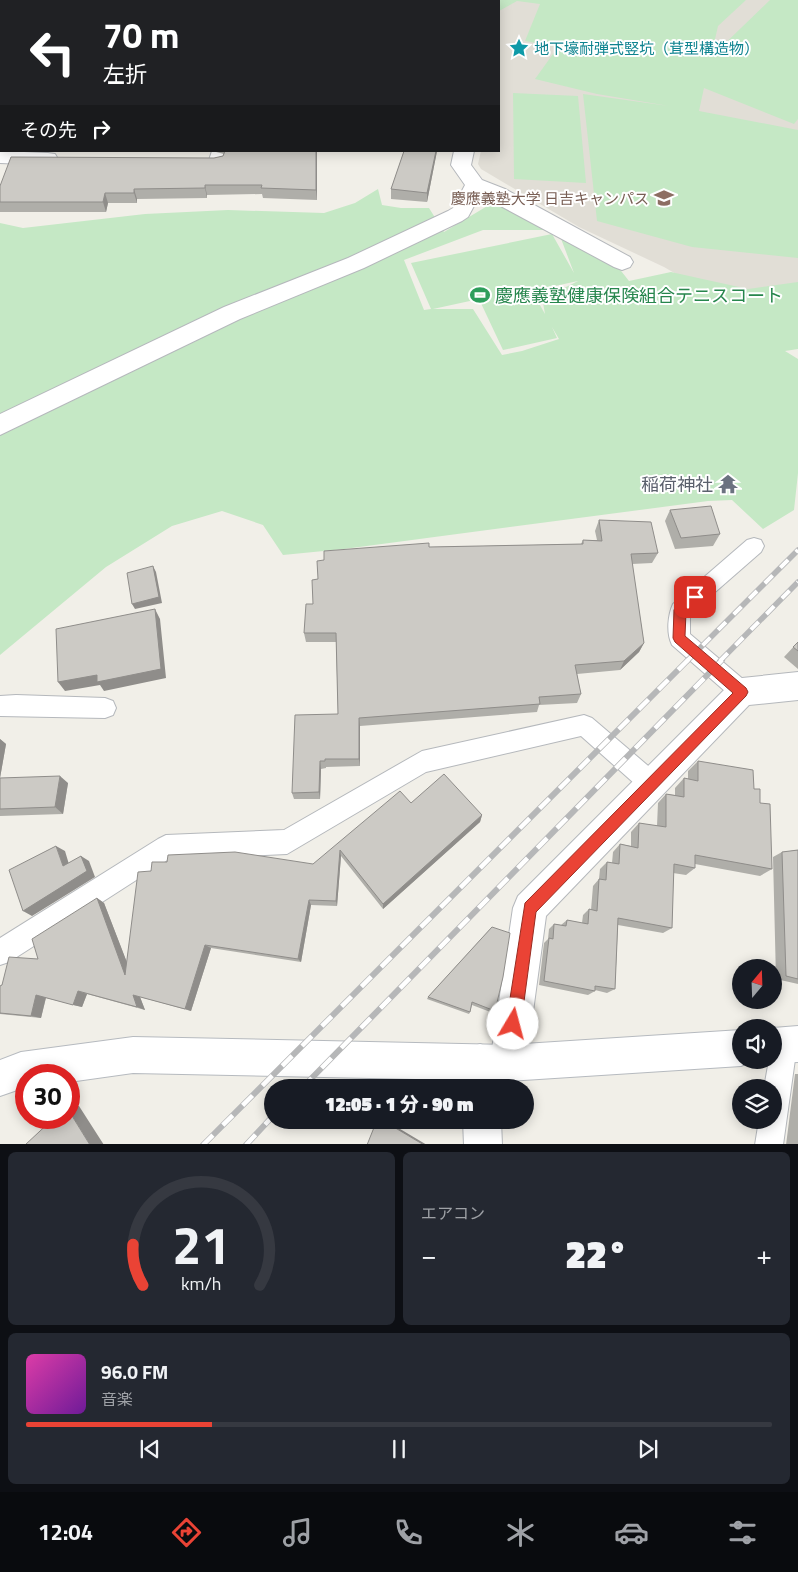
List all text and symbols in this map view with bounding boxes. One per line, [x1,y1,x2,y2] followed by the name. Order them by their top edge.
[103,8,179,62] text: 70 m
[20,20,85,85] icon: left
[508,37,530,59] place icon: 地下壕耐弾式竪坑（茸型構造物）
[534,37,759,60] place label: 地下壕耐弾式竪坑（茸型構造物）
[103,57,147,91] text: 左折
[20,115,77,144] text: その先
[87,115,115,143] icon: right
[451,187,649,210] place label: 慶應義塾大学 日吉キャンパス
[653,187,675,209] school or university icon: 慶應義塾大学 日吉キャンパス
[495,282,783,309] place label: 慶應義塾健康保険組合テニスコート
[469,284,491,306] sports icon: 慶應義塾健康保険組合テニスコート
[641,471,713,498] place label: 稲荷神社
[717,473,739,495] temple icon: 稲荷神社
[674,576,716,618] pin
[681,583,709,611] icon: arrive
[732,959,782,1009] north arrow
[732,959,782,1129] map controls
[486,997,538,1049] position arrow
[732,1019,782,1069] button: sound
[15,1064,80,1129] speed limit sign: 30
[732,1079,782,1129] button: layers
[325,1089,473,1118] text: 12:05 · 1 分 · 90 m
[421,1201,485,1225] text: エアコン
[172,1205,231,1284] text: 21
[565,1225,628,1283] text: 22°
[421,1233,437,1276] text: −
[756,1233,772,1276] text: +
[181,1270,222,1297] text: km/h
[101,1357,168,1386] text: 96.0 FM
[101,1387,133,1411] text: 音楽
[136,1435,164,1463] icon: previous
[385,1435,413,1463] icon: pause
[634,1435,662,1463] icon: next
[38,1515,93,1549] text: 12:04
[169,1515,204,1550] icon: directions
[280,1515,315,1550] icon: music
[391,1515,426,1550] icon: phone
[503,1515,538,1550] icon: climate
[614,1515,649,1550] icon: car
[725,1515,760,1550] icon: filters

